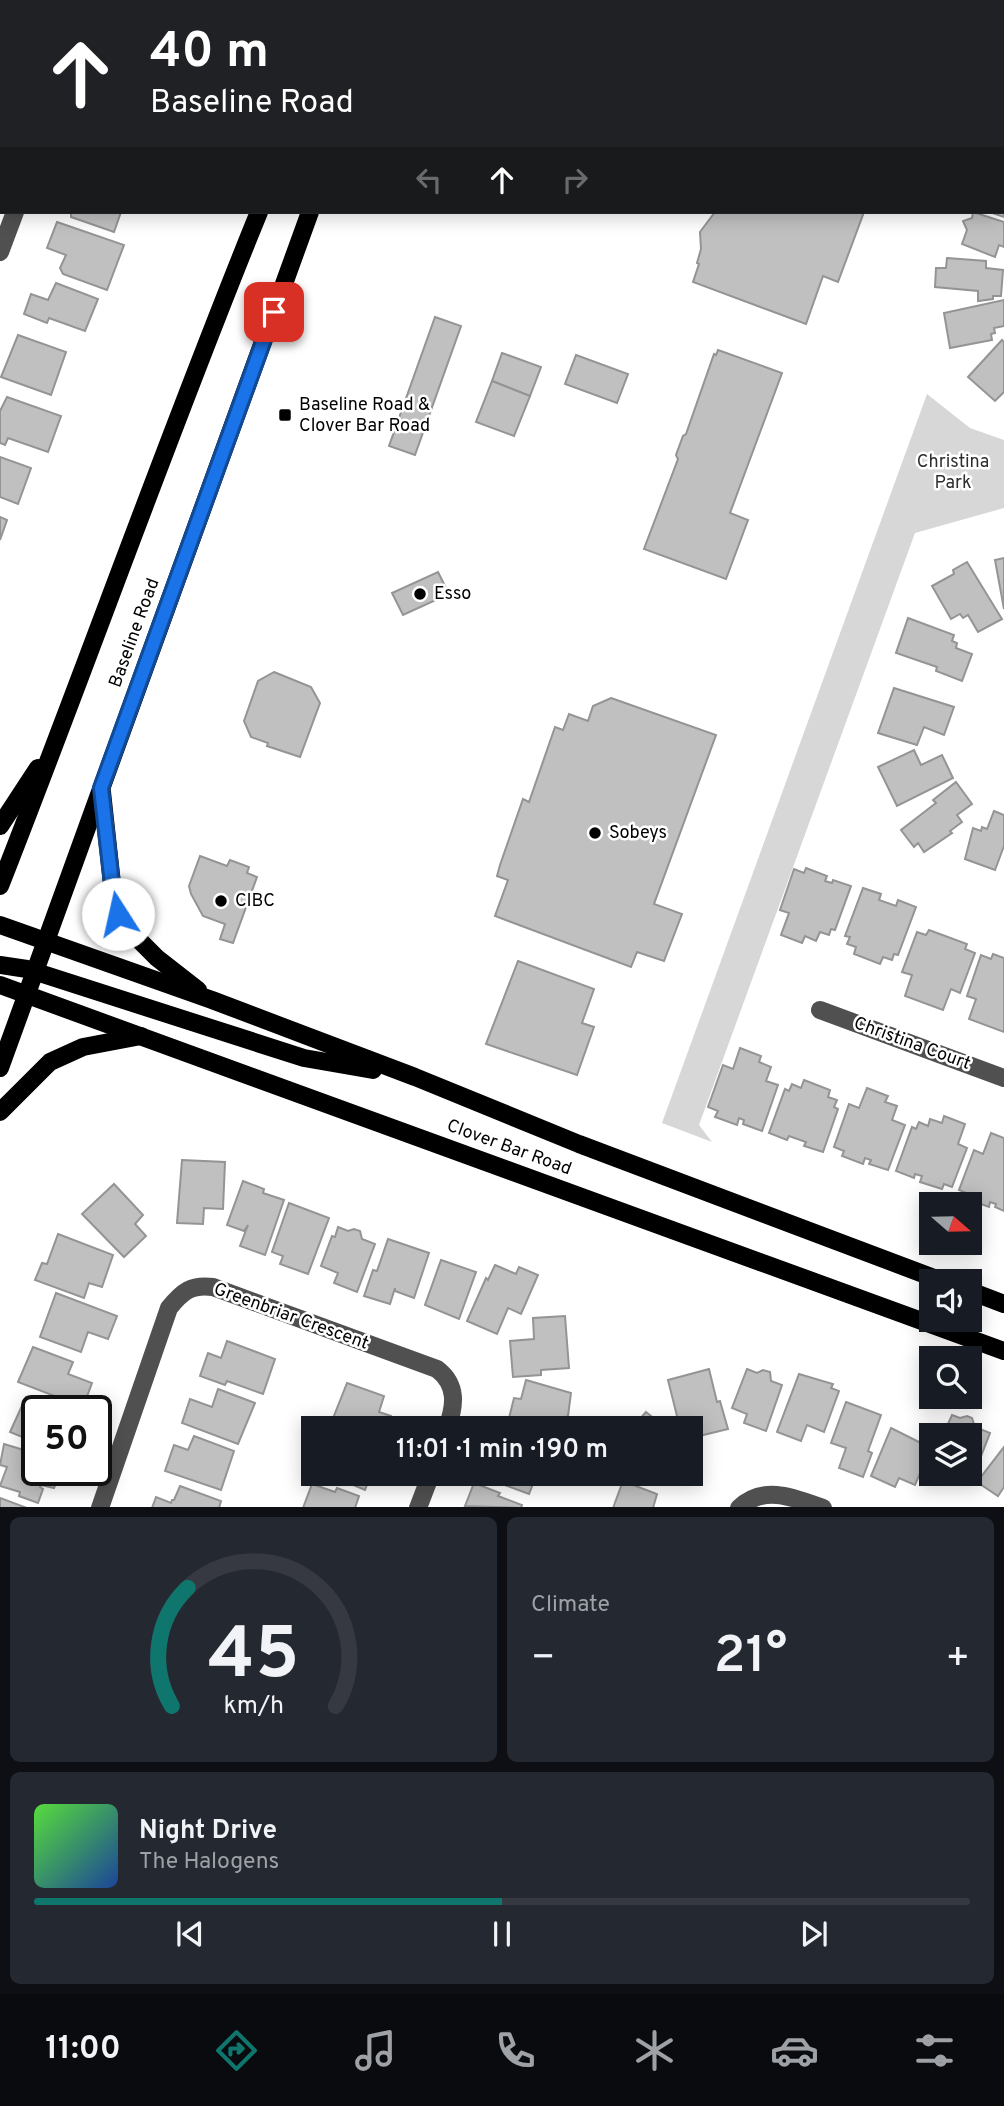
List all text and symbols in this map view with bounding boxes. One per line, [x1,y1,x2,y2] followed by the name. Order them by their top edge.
[150,23,269,85] text: 40 m
[35,28,126,119] icon: ahead
[150,84,354,124] text: Baseline Road
[410,161,448,199] icon: left
[483,161,521,199] icon: ahead
[556,161,594,199] icon: right
[244,282,304,342] pin
[255,293,293,331] icon: arrive
[299,394,430,438] place label: Baseline Road & Clover Bar Road
[277,407,293,423] marker: Baseline Road & Clover Bar Road
[917,451,989,495] park label: Christina Park
[105,575,165,691] street label: Baseline Road
[434,583,471,606] place label: Esso
[412,586,428,602] marker: Esso
[609,822,667,845] place label: Sobeys
[587,825,603,841] marker: Sobeys
[81,877,155,951] position arrow
[235,890,275,913] place label: CIBC
[213,893,229,909] marker: CIBC
[850,1012,974,1076] street label: Christina Court
[443,1115,575,1181] street label: Clover Bar Road
[919,1192,982,1255] north arrow
[919,1192,982,1486] map controls
[919,1269,982,1332] button: sound
[210,1278,372,1356] street label: Greenbriar Crescent
[919,1346,982,1409] button: search
[21,1395,112,1486] speed limit sign: 50
[919,1423,982,1486] button: layers
[396,1434,608,1467] text: 11:01 · 1 min · 190 m
[531,1591,610,1620] text: Climate
[208,1612,299,1704] text: 45
[714,1625,787,1691] text: 21°
[531,1635,556,1684] text: −
[945,1635,970,1684] text: +
[223,1690,284,1722] text: km/h
[139,1815,277,1848] text: Night Drive
[139,1848,279,1877] text: The Halogens
[171,1915,209,1953] icon: previous
[483,1915,521,1953] icon: pause
[795,1915,833,1953] icon: next
[212,2026,261,2075] icon: directions
[351,2026,400,2075] icon: music
[491,2026,540,2075] icon: phone
[630,2026,679,2075] icon: climate
[770,2026,819,2075] icon: car
[910,2026,959,2075] icon: filters
[45,2030,121,2070] text: 11:00

